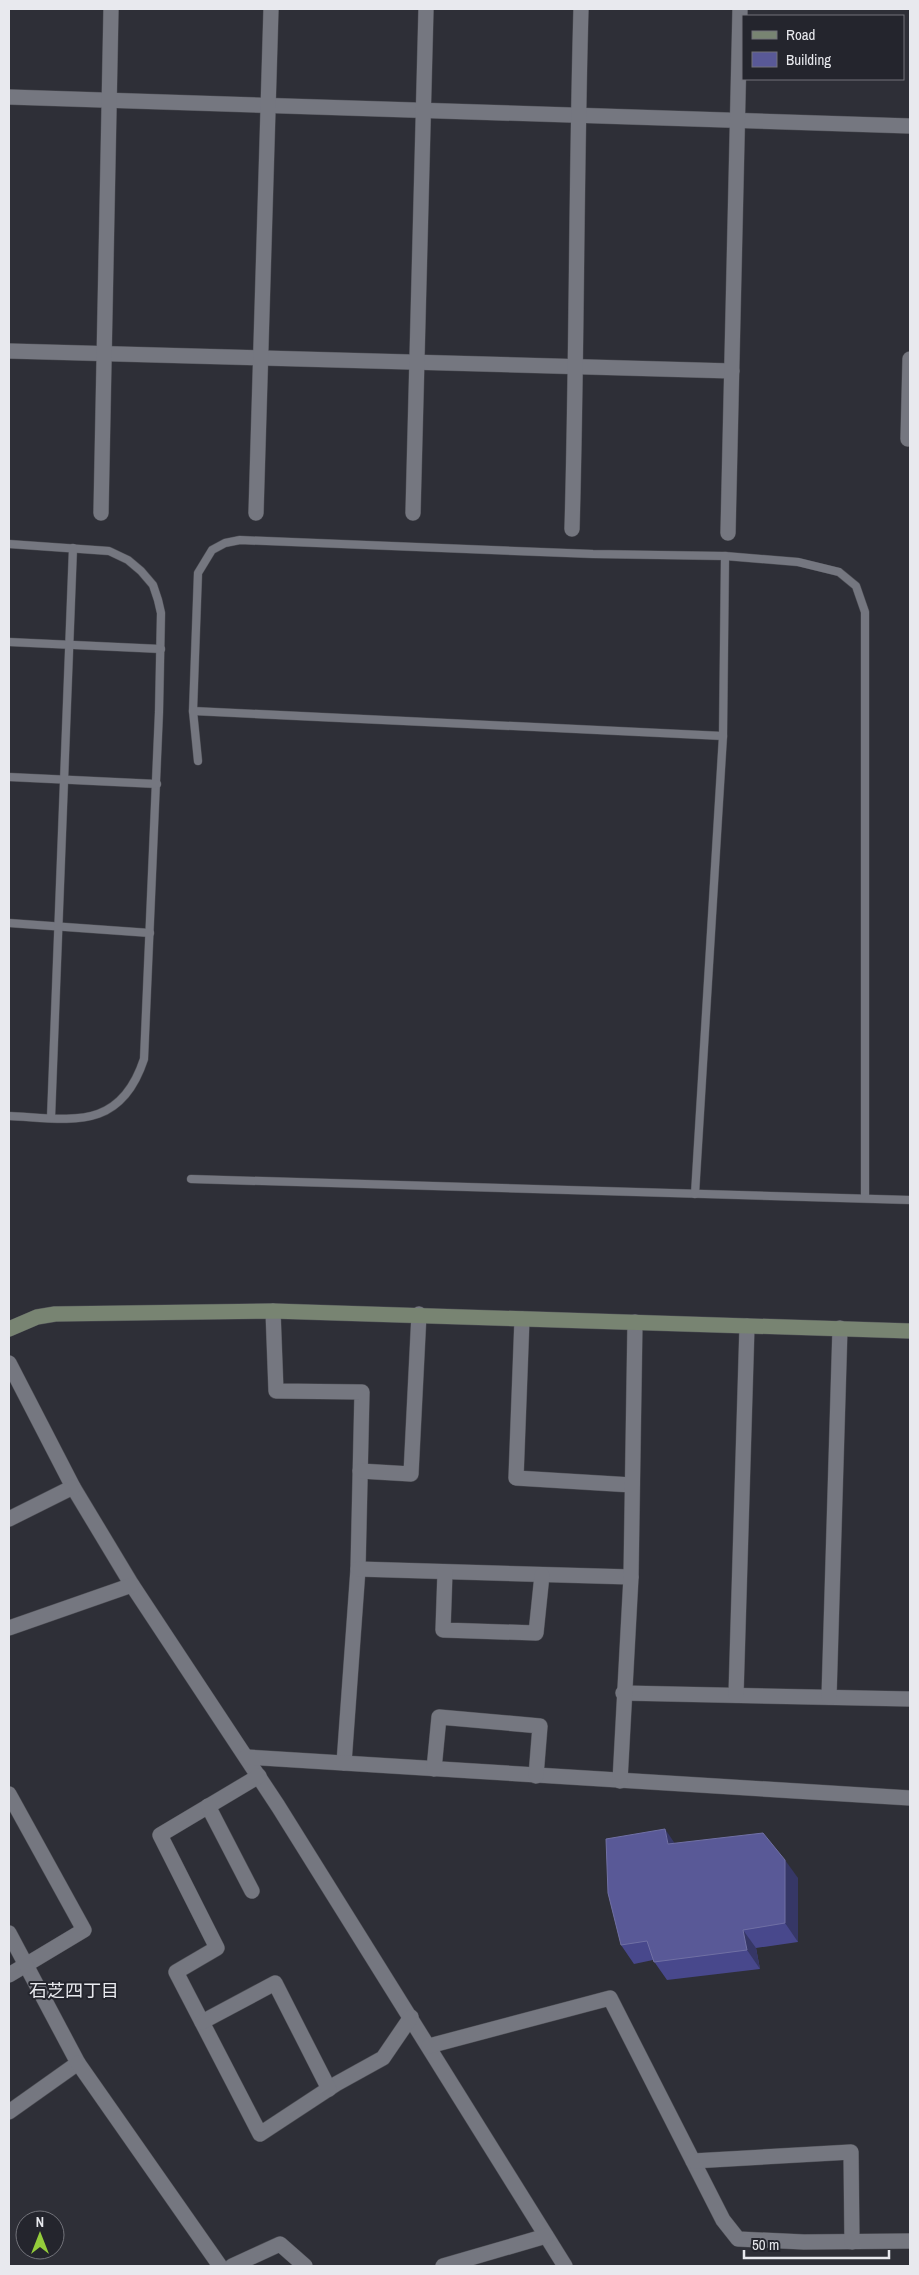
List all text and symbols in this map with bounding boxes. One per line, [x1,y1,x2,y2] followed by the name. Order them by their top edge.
[742,15,904,80] legend
[786,24,815,45] text: Road
[786,49,831,70] text: Building
[29,1978,119,2003] district label: 石芝四丁目
[15,2210,65,2260] north arrow
[36,2213,44,2231] text: N
[744,2228,889,2260] scale bar
[752,2234,779,2255] text: 50 m

